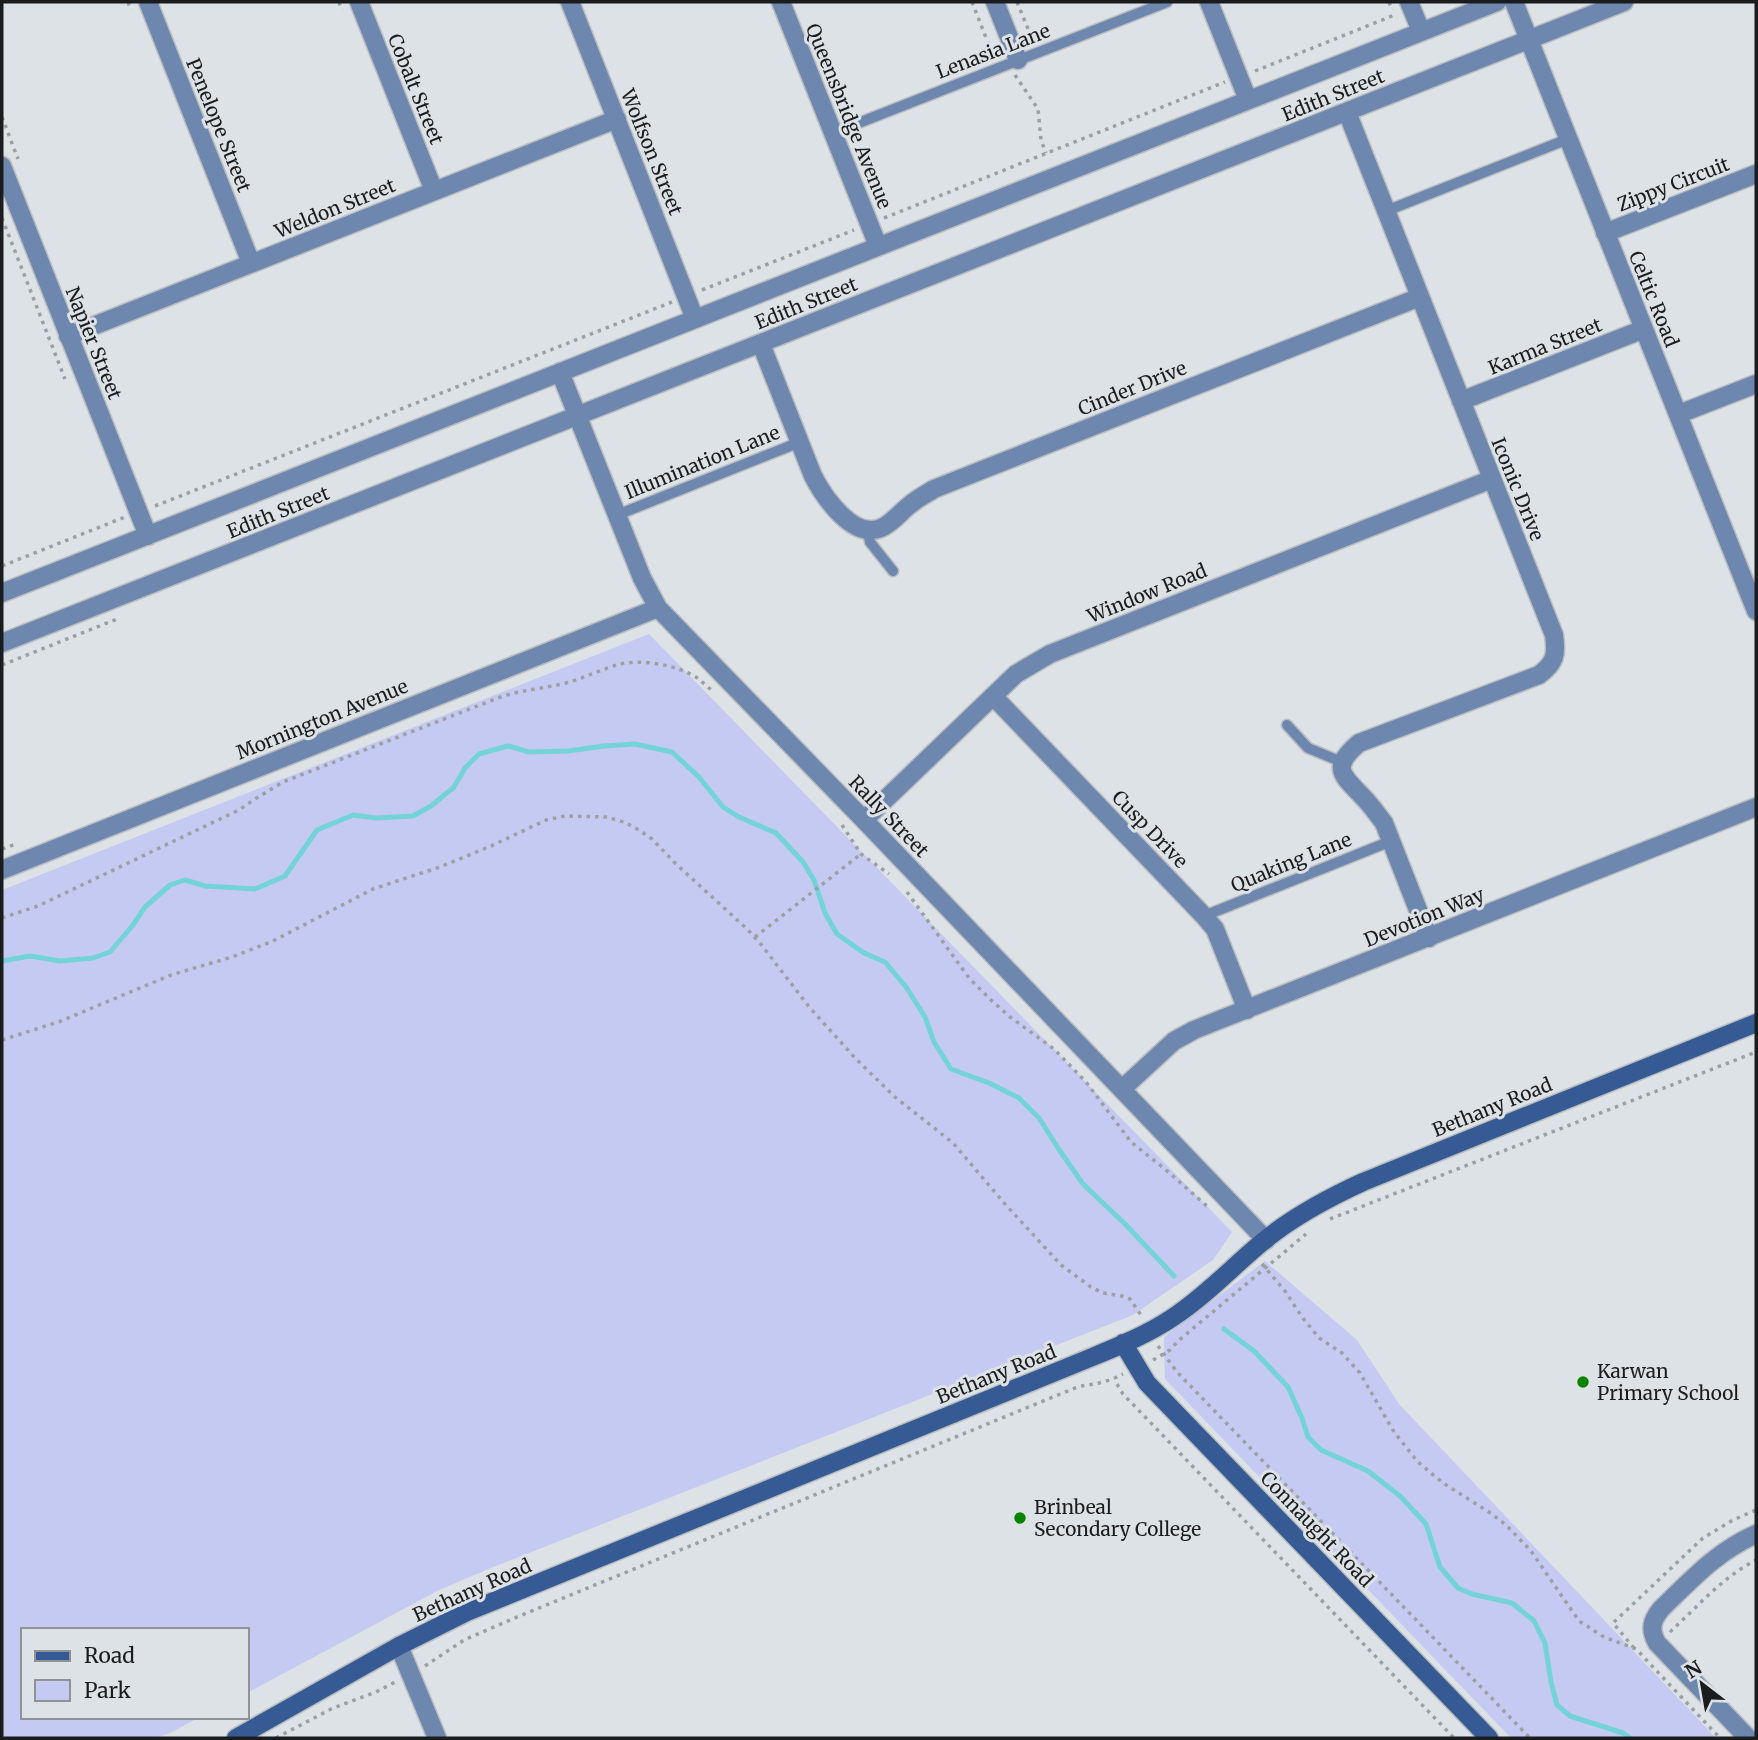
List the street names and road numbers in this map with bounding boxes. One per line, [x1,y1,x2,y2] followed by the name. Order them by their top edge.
[933,18,1053,84] street label: Lenasia Lane
[801,20,897,212] street label: Queensbridge Avenue
[383,30,449,148] street label: Cobalt Street
[181,55,257,196] street label: Penelope Street
[1278,63,1388,126] street label: Edith Street
[615,85,688,219] street label: Wolfson Street
[1614,151,1733,216] street label: Zippy Circuit
[270,173,399,243] street label: Weldon Street
[1624,247,1684,351] street label: Celtic Road
[751,271,861,334] street label: Edith Street
[61,283,128,403] street label: Napier Street
[1485,312,1606,380] street label: Karma Street
[1074,355,1190,421] street label: Cinder Drive
[621,420,783,504] street label: Illumination Lane
[1486,434,1550,544] street label: Iconic Drive
[223,480,333,543] street label: Edith Street
[1083,558,1210,628] street label: Window Road
[233,674,411,764] street label: Mornington Avenue
[844,770,934,862] street label: Rally Street
[1107,785,1193,873] street label: Cusp Drive
[1227,827,1355,897] street label: Quaking Lane
[1360,882,1488,952] street label: Devotion Way
[1429,1072,1555,1142] street label: Bethany Road
[933,1339,1059,1409] street label: Bethany Road
[1256,1466,1378,1592] street label: Connaught Road
[409,1553,535,1627] street label: Bethany Road

